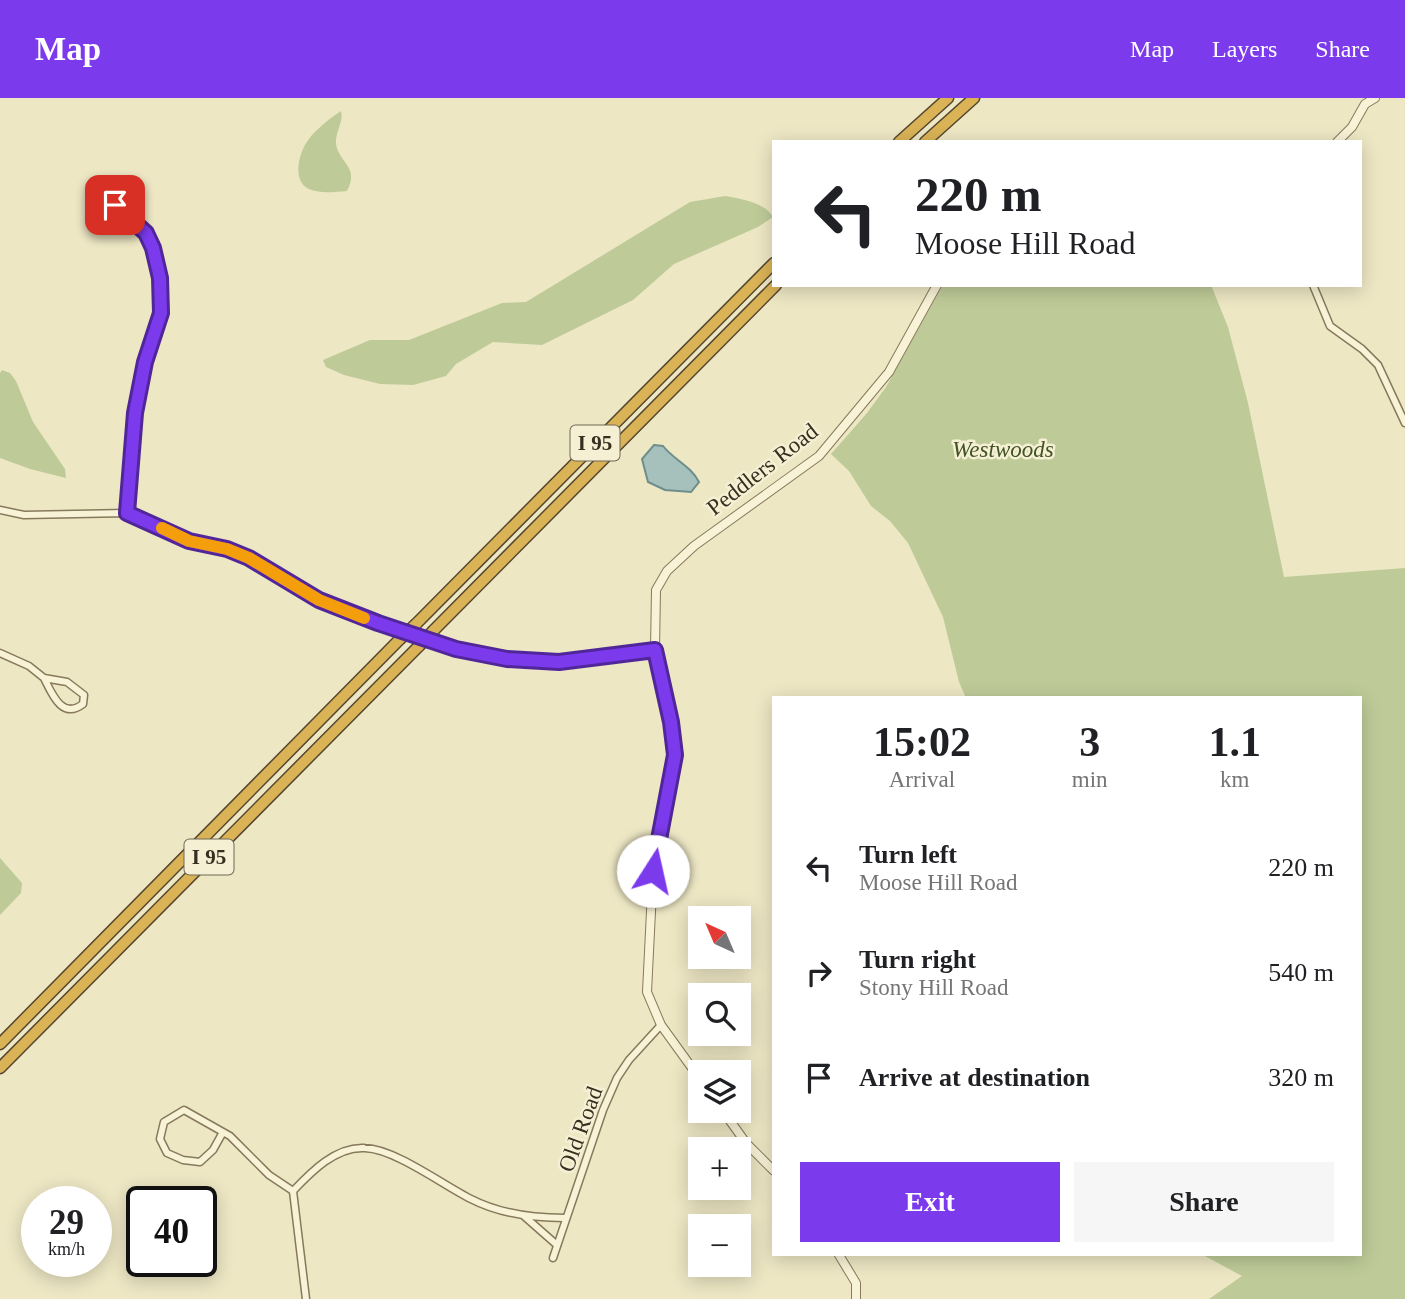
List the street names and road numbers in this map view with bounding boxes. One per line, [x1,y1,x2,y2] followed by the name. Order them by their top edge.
[702,418,823,520] street label: Peddlers Road
[570,426,620,460] road number: I 95
[184,840,234,874] road number: I 95
[554,1083,608,1175] street label: Old Road

